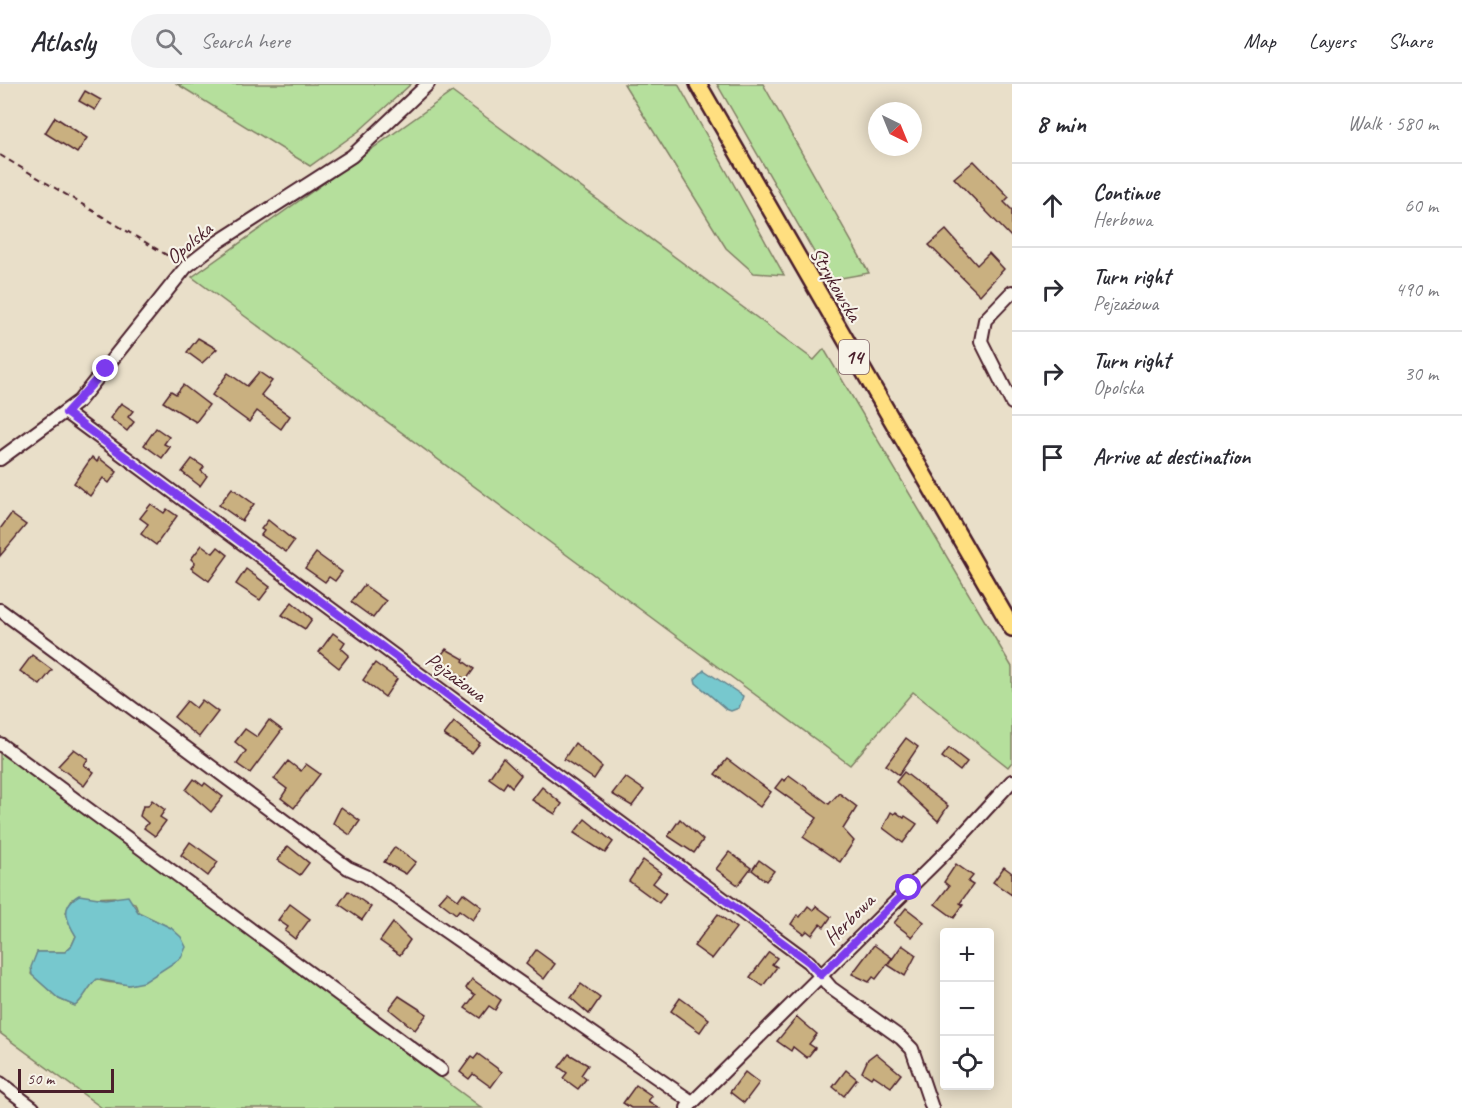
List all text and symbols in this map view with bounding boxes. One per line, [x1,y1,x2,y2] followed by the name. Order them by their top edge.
[131,14,551,68] search box
[30,24,95,59] text: Atlasly
[152,25,185,58] icon: search
[200,27,290,55] text: Search here
[1243,28,1276,54] text: Map
[1309,28,1355,54] text: Layers
[1388,28,1432,54] text: Share
[868,102,922,156] north arrow
[1036,107,1086,140] text: 8 min
[1348,111,1438,136] text: Walk · 580 m
[1093,179,1159,207] text: Continue
[1036,189,1069,222] icon: ahead
[1404,193,1438,218] text: 60 m
[1093,207,1152,232] text: Herbowa
[160,215,219,270] street label: Opolska
[804,242,868,327] street label: Strykowska
[1093,263,1170,291] text: Turn right
[1036,273,1069,306] icon: right
[1395,277,1438,302] text: 490 m
[1093,291,1158,316] text: Pejzażowa
[839,340,869,374] road number: 14
[1093,347,1170,375] text: Turn right
[92,355,118,381] route end
[1036,357,1069,390] icon: right
[1404,361,1438,386] text: 30 m
[1093,375,1143,400] text: Opolska
[1036,441,1069,474] icon: arrive
[1093,443,1250,471] text: Arrive at destination
[421,646,493,709] street label: Pejzażowa
[895,874,921,900] route start
[818,886,882,950] street label: Herbowa
[940,928,994,1090] map controls
[940,928,994,982] button: +
[940,982,994,1036] button: −
[940,1036,994,1090] button: locate
[18,1066,114,1094] scale bar
[27,1069,54,1089] text: 50 m

